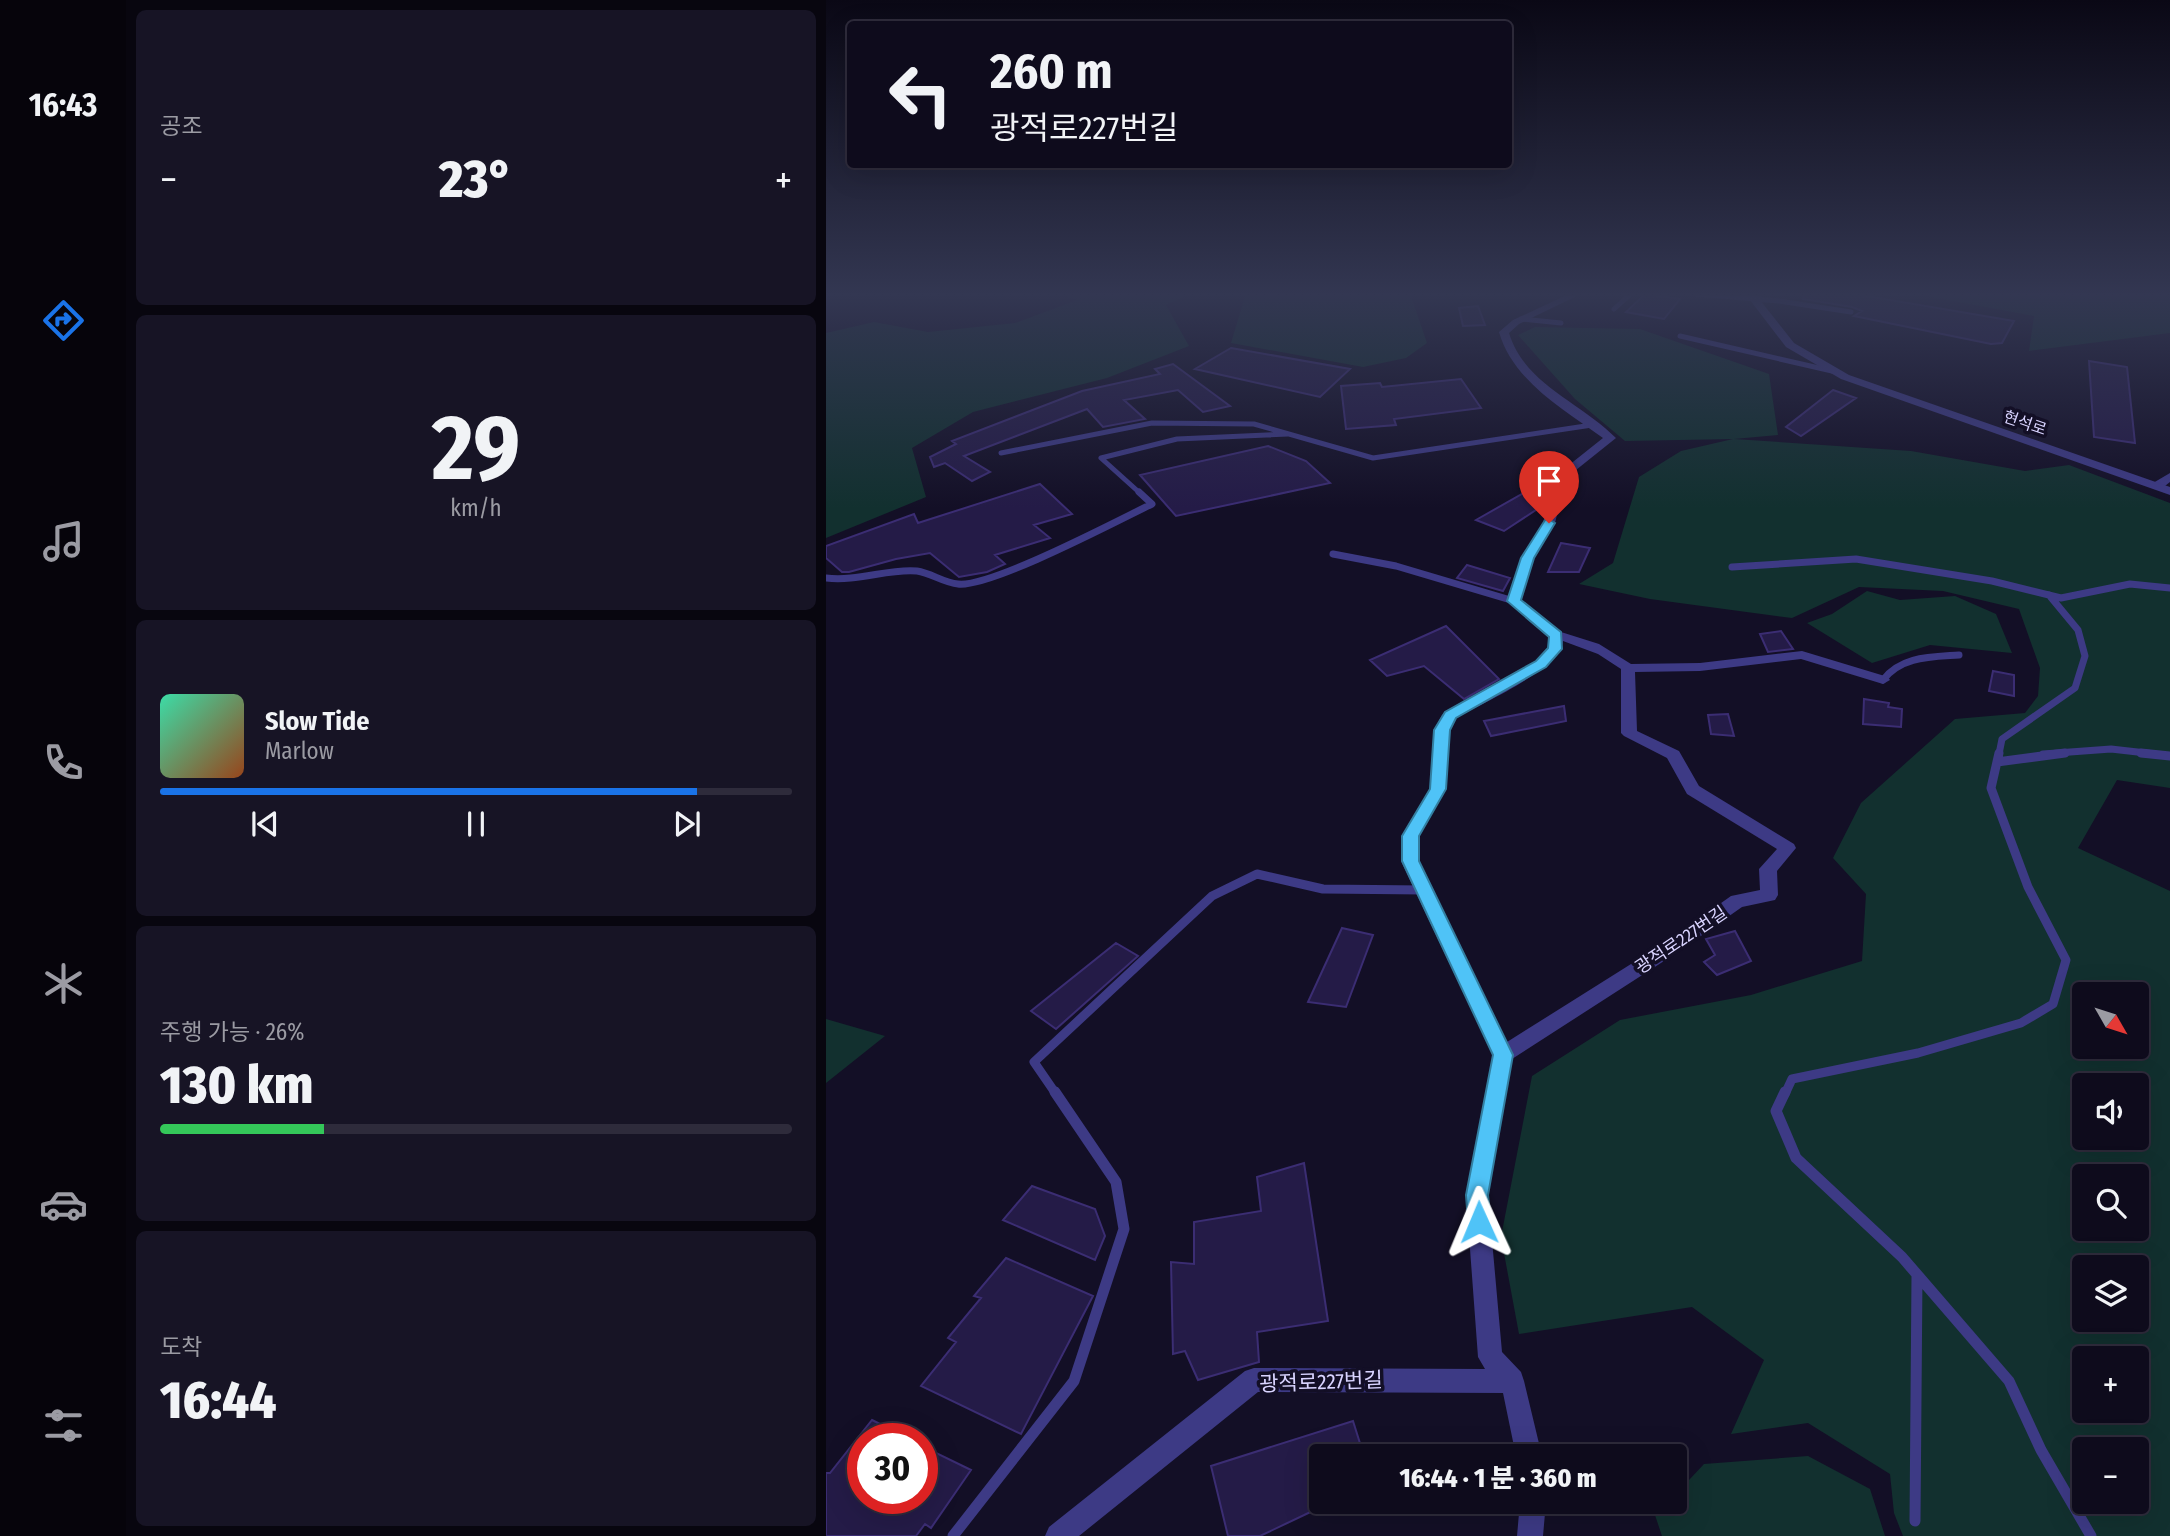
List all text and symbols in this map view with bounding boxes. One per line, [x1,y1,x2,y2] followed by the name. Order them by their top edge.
[990,42,1113,101] text: 260 m
[875,49,966,140] icon: left
[29,86,97,124] text: 16:43
[990,109,1178,147] text: 광적로227번길
[160,112,202,140] text: 공조
[439,148,513,211] text: 23°
[160,157,177,203] text: −
[775,157,792,203] text: +
[39,296,88,345] icon: directions
[432,394,520,503] text: 29
[2001,407,2049,439] street label: 현석로
[1519,451,1579,523] pin
[1530,462,1568,500] icon: arrive
[450,494,502,522] text: km/h
[39,517,88,566] icon: music
[265,706,369,737] text: Slow Tide
[265,737,334,765] text: Marlow
[39,738,88,787] icon: phone
[246,805,284,843] icon: previous
[457,805,495,843] icon: pause
[668,805,706,843] icon: next
[1631,901,1731,979] street label: 광적로227번길
[39,959,88,1008] icon: climate
[2072,982,2149,1059] north arrow
[2072,982,2149,1514] map controls
[160,1018,305,1046] text: 주행 가능 · 26%
[160,1054,313,1117] text: 130 km
[2072,1073,2149,1150] button: sound
[2072,1164,2149,1241] button: search
[39,1180,88,1229] icon: car
[1442,1185,1516,1259] position arrow
[2072,1255,2149,1332] button: layers
[160,1333,202,1361] text: 도착
[2072,1346,2149,1423] button: +
[1259,1367,1383,1397] street label: 광적로227번길
[160,1369,276,1432] text: 16:44
[39,1401,88,1450] icon: filters
[847,1423,938,1514] speed limit sign: 30
[2072,1437,2149,1514] button: −
[1399,1463,1597,1494] text: 16:44 · 1 분 · 360 m

